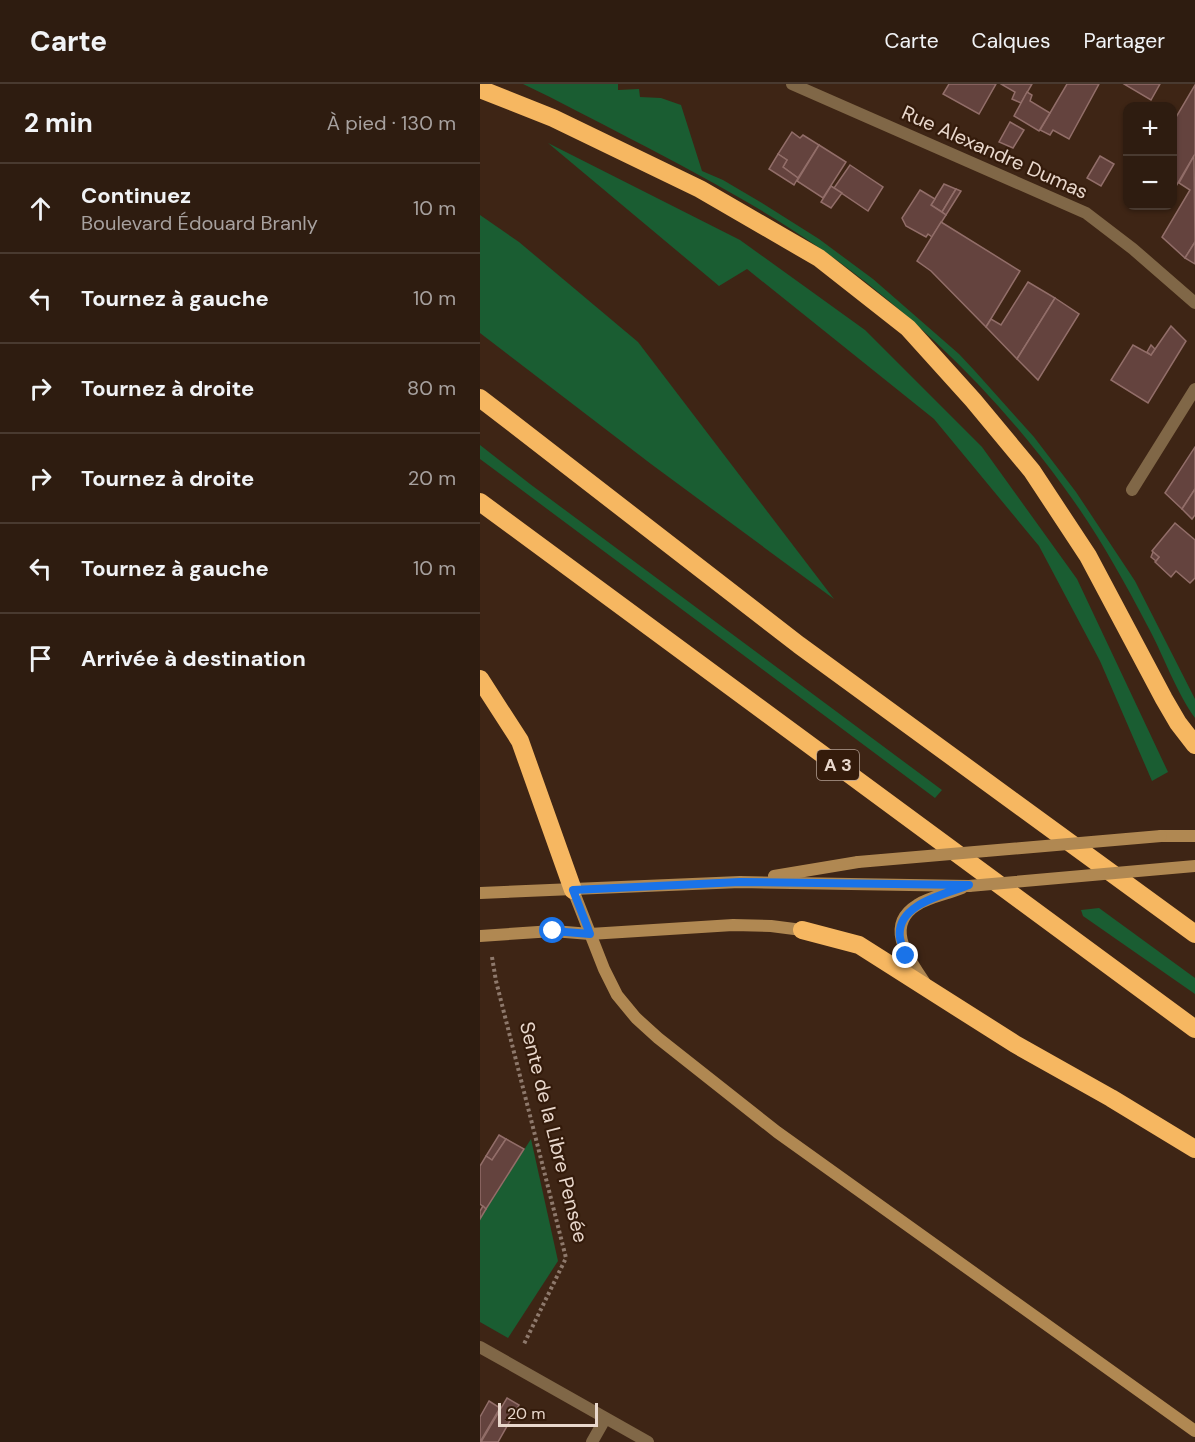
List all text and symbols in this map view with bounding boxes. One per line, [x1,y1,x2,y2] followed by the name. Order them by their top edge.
[30,23,107,60] text: Carte
[884,27,939,55] text: Carte
[972,27,1050,55] text: Calques
[1083,27,1165,55] text: Partager
[898,99,1092,205] street label: Rue Alexandre Dumas
[1123,102,1177,210] map controls
[1123,102,1177,156] button: +
[24,106,93,140] text: 2 min
[327,110,456,136] text: À pied · 130 m
[1123,156,1177,210] button: −
[81,181,191,210] text: Continuez
[24,192,57,225] icon: ahead
[413,195,456,221] text: 10 m
[81,210,318,236] text: Boulevard Édouard Branly
[24,282,57,315] icon: left
[81,284,269,313] text: Tournez à gauche
[413,285,456,311] text: 10 m
[24,372,57,405] icon: right
[81,374,254,403] text: Tournez à droite
[407,375,456,401] text: 80 m
[24,462,57,495] icon: right
[81,464,254,493] text: Tournez à droite
[408,465,456,491] text: 20 m
[24,552,57,585] icon: left
[81,554,269,583] text: Tournez à gauche
[413,555,456,581] text: 10 m
[24,642,57,675] icon: arrive
[81,644,306,673] text: Arrivée à destination
[817,750,859,780] road number: A 3
[539,917,565,943] route start
[892,942,918,968] route end
[514,1019,594,1245] street label: Sente de la Libre Pensée
[498,1400,598,1428] scale bar
[507,1403,546,1424] text: 20 m

